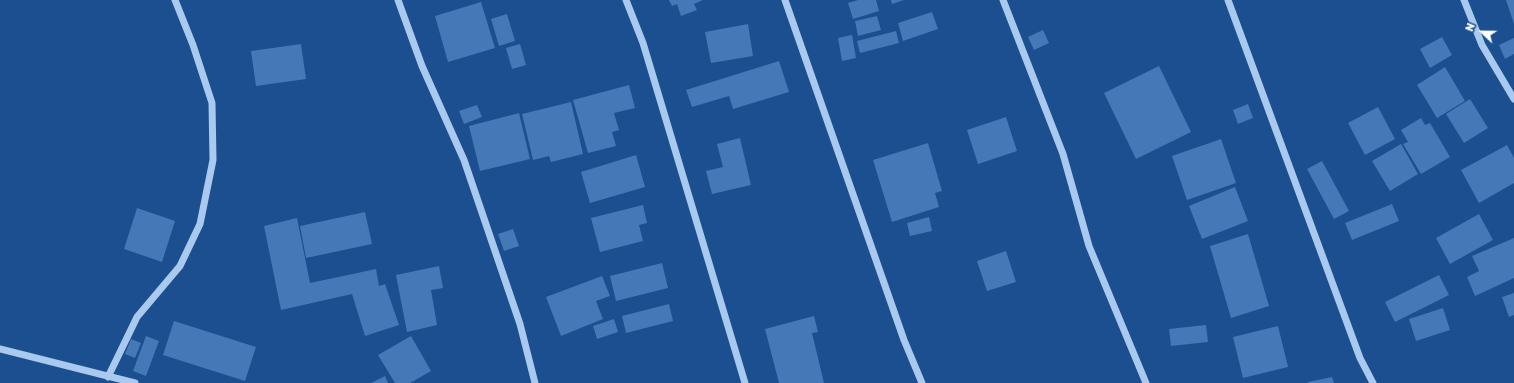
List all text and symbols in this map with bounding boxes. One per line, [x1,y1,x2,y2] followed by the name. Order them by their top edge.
[1462,12,1502,52] north arrow
[1463,21,1478,33] text: N

